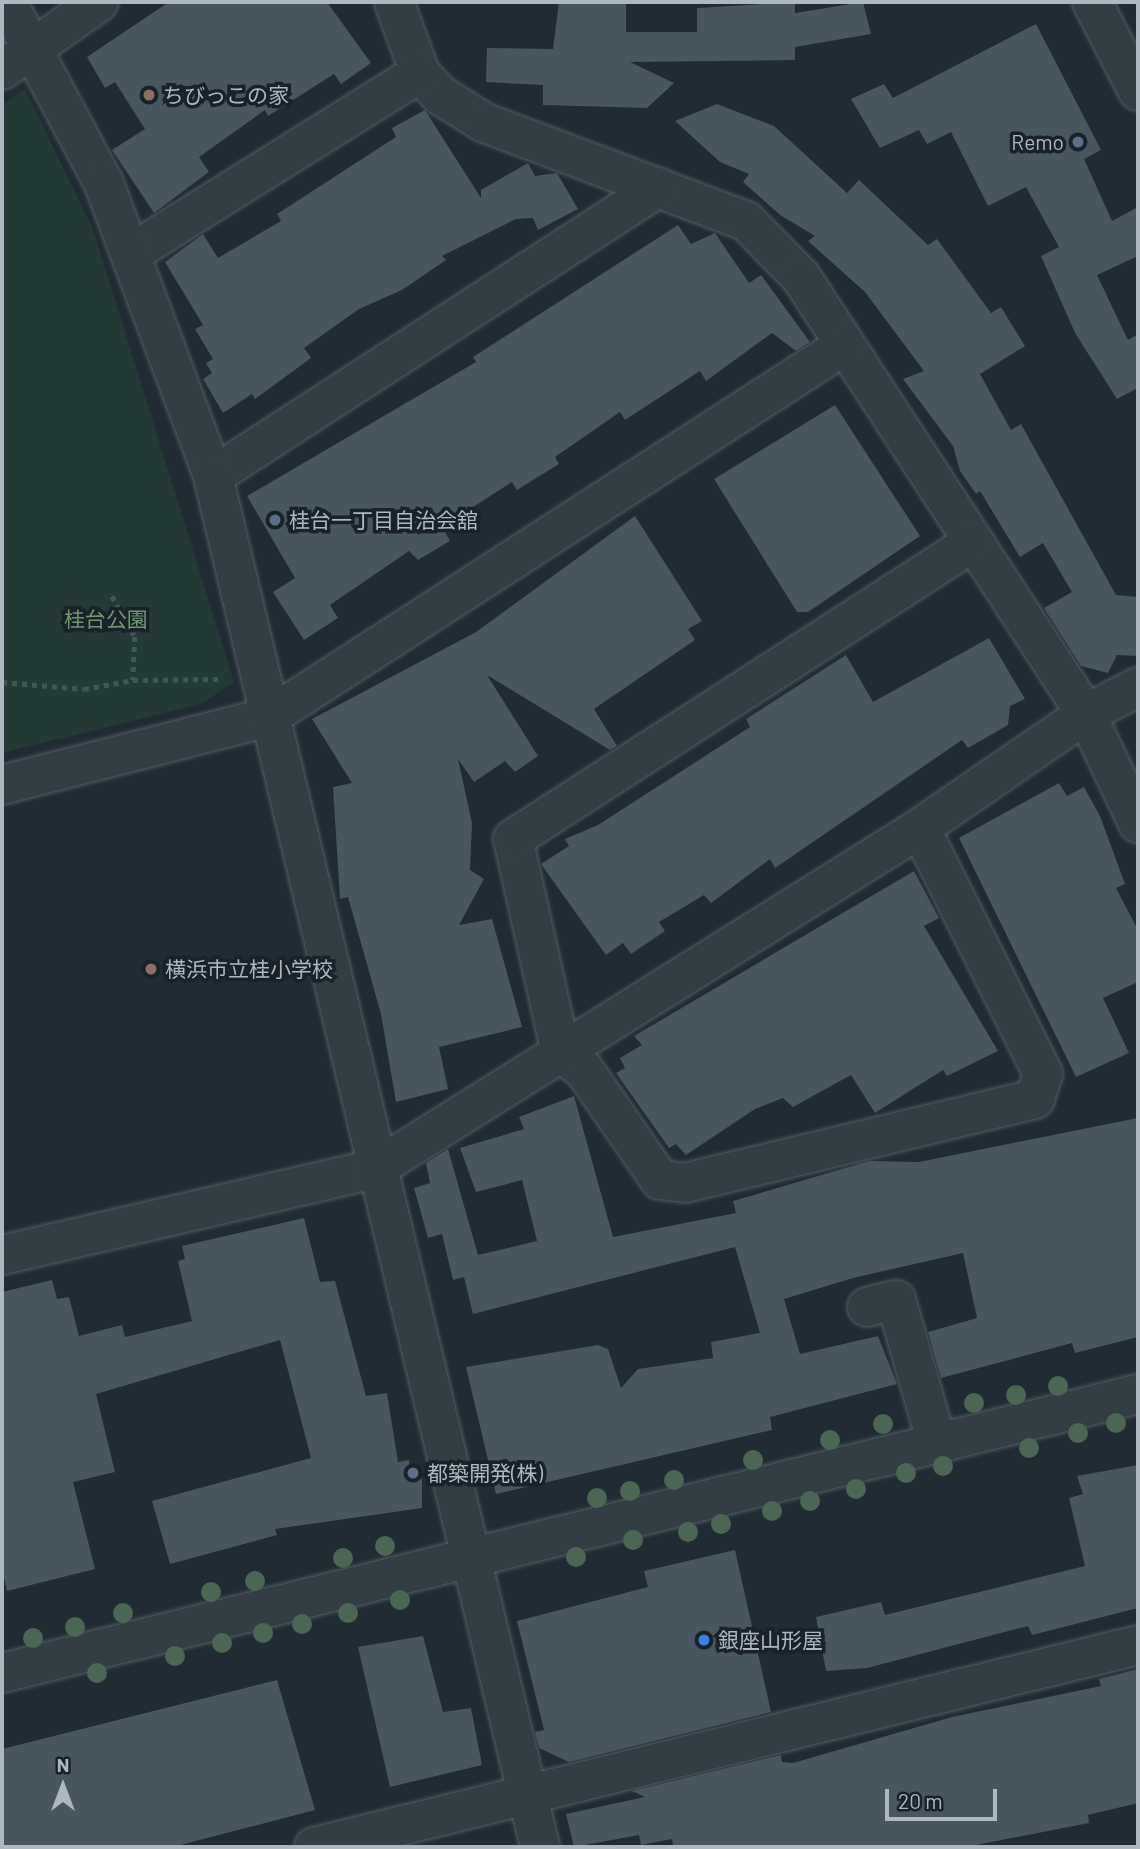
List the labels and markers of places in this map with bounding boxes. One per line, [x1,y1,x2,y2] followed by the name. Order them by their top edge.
[163,82,289,108] place label: ちびっこの家
[141,87,157,103] marker: ちびっこの家
[1011,129,1064,155] place label: Remo
[1070,134,1086,150] marker: Remo
[289,507,478,533] place label: 桂台一丁目自治会舘
[267,512,283,528] marker: 桂台一丁目自治会舘
[165,956,333,982] place label: 横浜市立桂小学校
[143,961,159,977] marker: 横浜市立桂小学校
[427,1460,543,1486] place label: 都築開発(株)
[405,1465,421,1481] marker: 都築開発(株)
[718,1627,823,1653] place label: 銀座山形屋
[696,1632,712,1648] marker: 銀座山形屋

